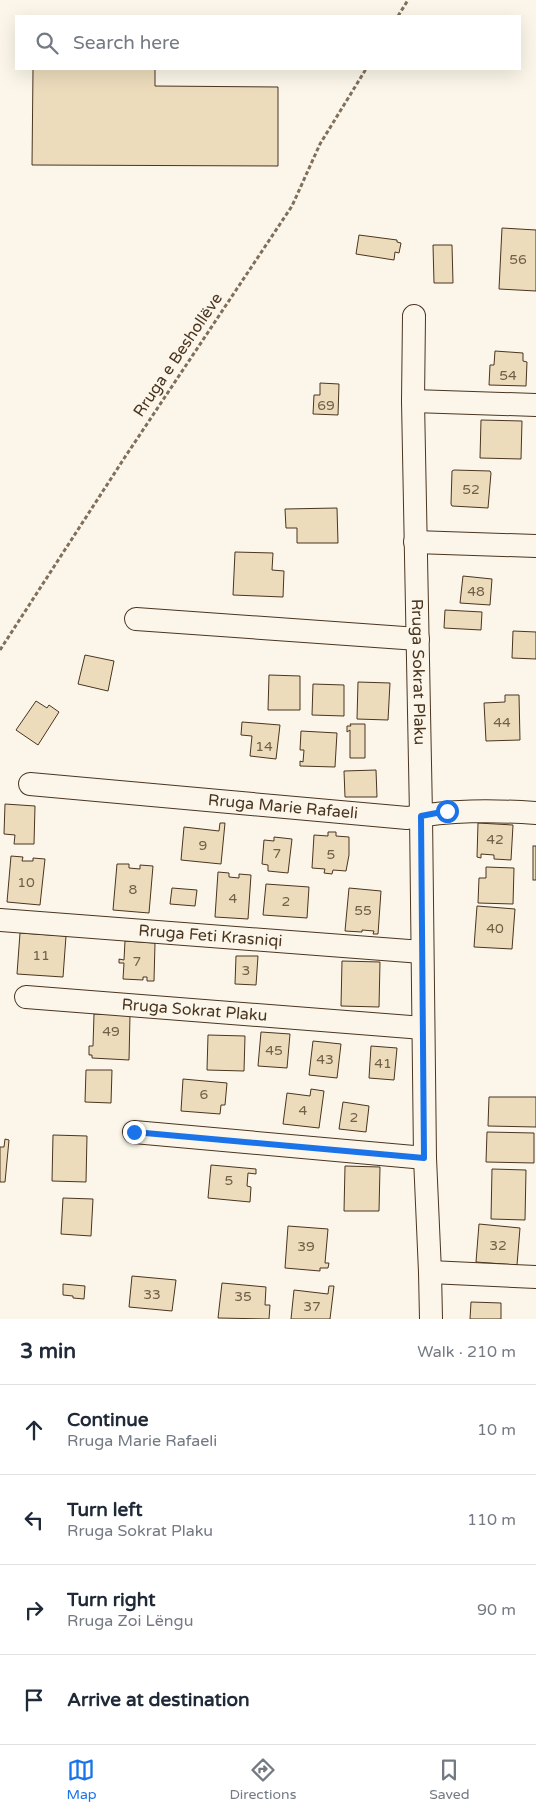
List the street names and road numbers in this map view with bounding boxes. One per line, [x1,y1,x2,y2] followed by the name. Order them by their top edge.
[129,289,227,421] street label: Rruga e Beshollëve
[407,599,430,745] street label: Rruga Sokrat Plaku
[207,790,359,824] street label: Rruga Marie Rafaeli
[138,921,283,951] street label: Rruga Feti Krasniqi
[121,994,268,1026] street label: Rruga Sokrat Plaku

